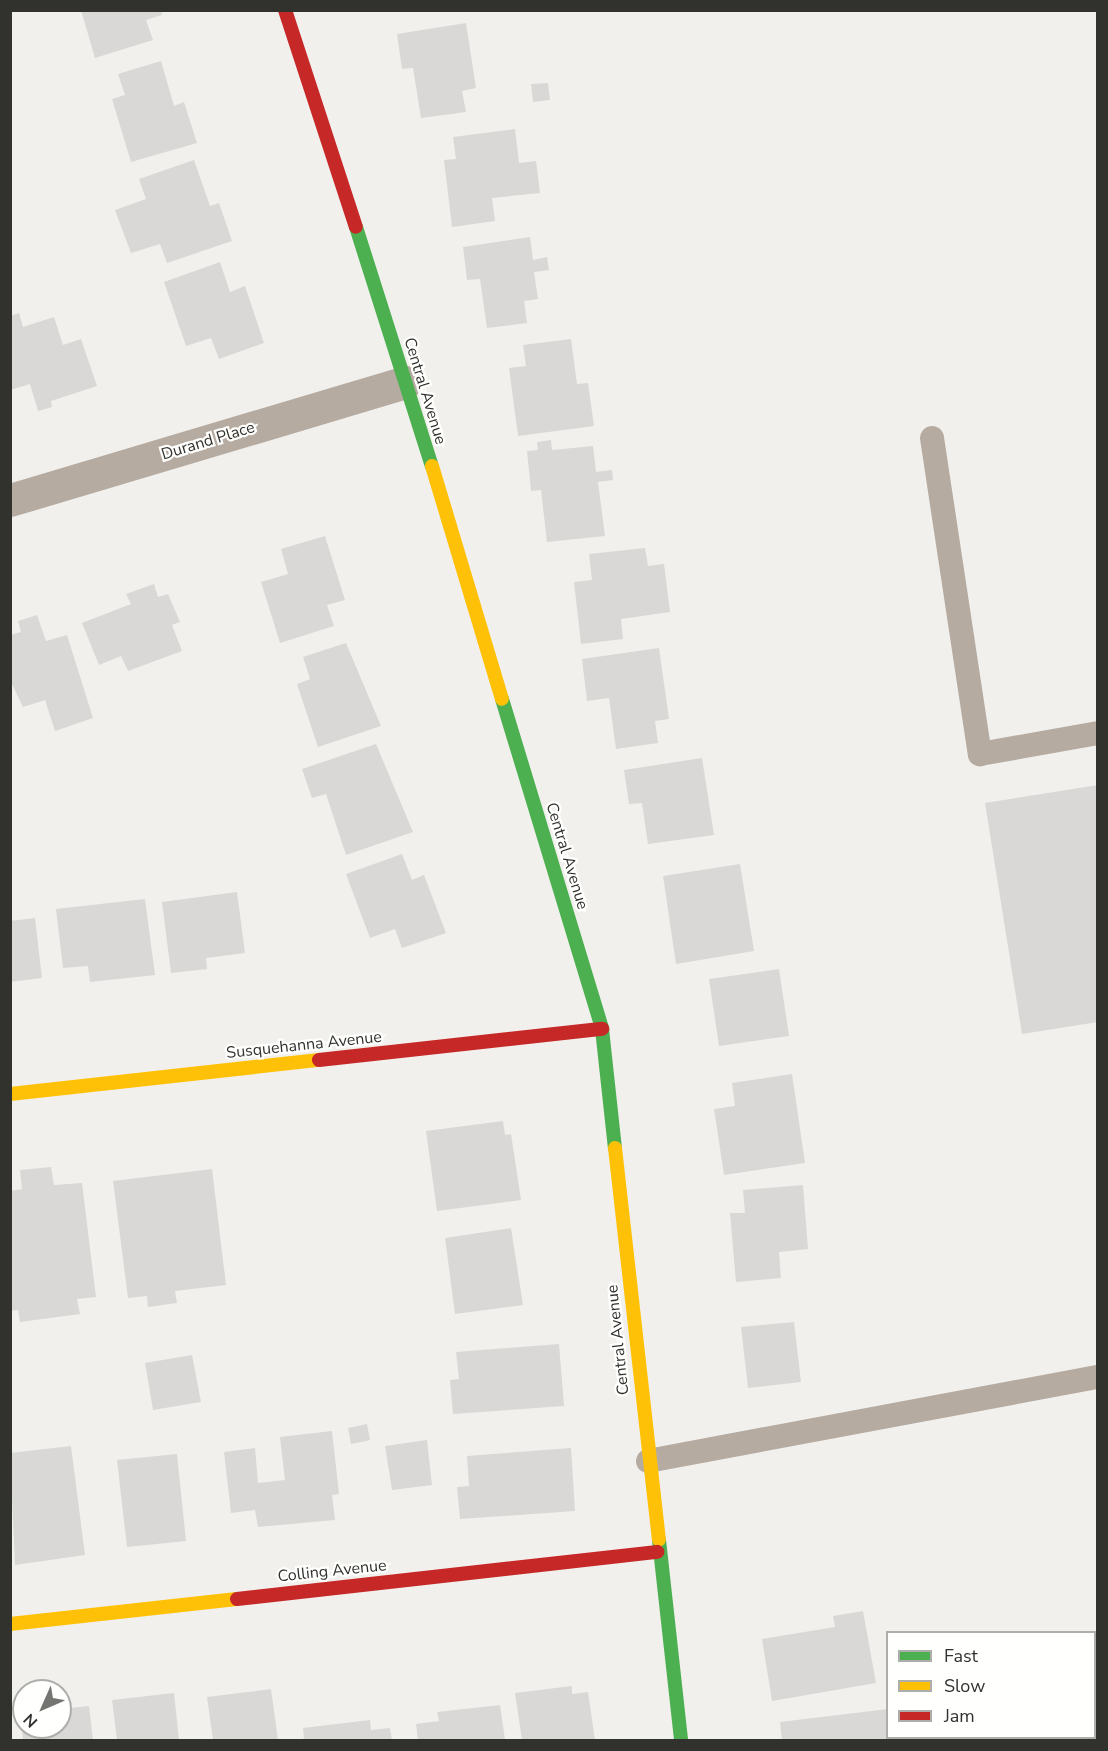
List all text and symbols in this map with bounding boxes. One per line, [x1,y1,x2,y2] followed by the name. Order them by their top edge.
[400,335,450,447] street label: Central Avenue
[159,418,257,464] street label: Durand Place
[542,800,592,912] street label: Central Avenue
[225,1027,383,1063] street label: Susquehanna Avenue
[603,1284,633,1396] street label: Central Avenue
[277,1556,387,1586] street label: Colling Avenue
[886,1631,1096,1739] legend
[944,1644,978,1668] text: Fast
[944,1674,985,1698] text: Slow
[12,1679,72,1739] north arrow
[944,1704,975,1728] text: Jam
[19,1708,43,1732] text: N

